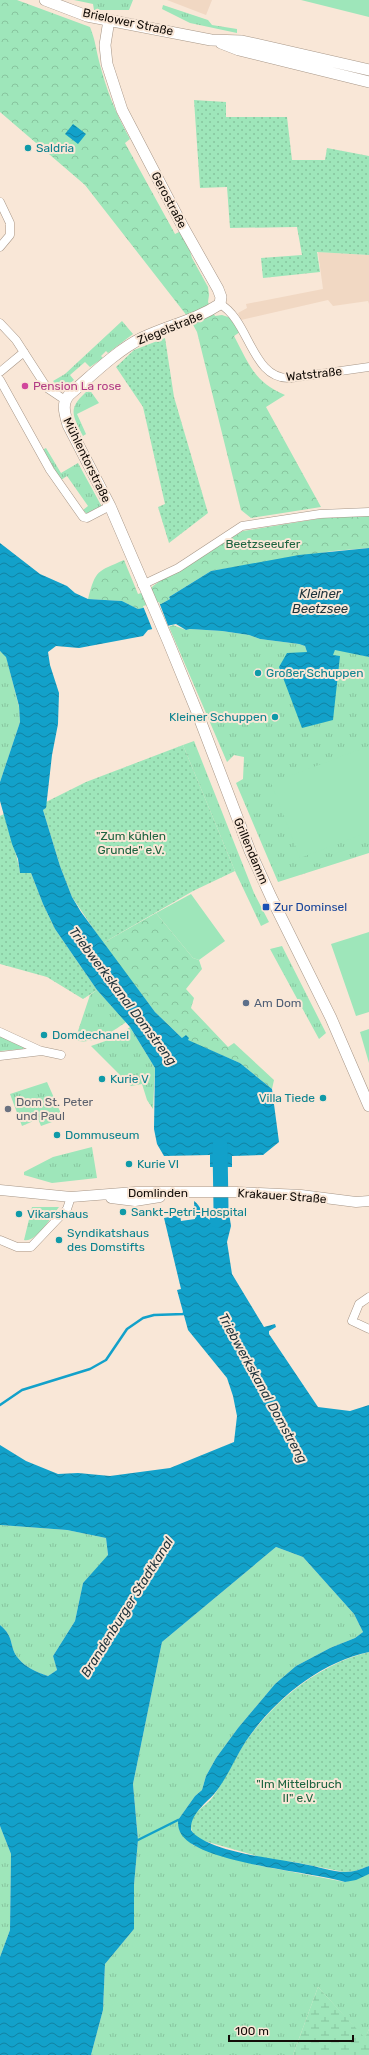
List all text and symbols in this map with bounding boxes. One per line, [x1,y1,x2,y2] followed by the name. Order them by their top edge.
[81,6,175,38] street label: Brielower Straße
[36,141,74,155] place label: Saldria
[23,143,33,153] marker: Saldria
[148,169,190,231] street label: Gerostraße
[135,308,205,347] street label: Ziegelstraße
[285,364,343,384] street label: Watstraße
[33,379,122,393] place label: Pension La rose
[20,381,30,391] marker: Pension La rose
[60,415,114,505] street label: Mühlentorstraße
[226,537,301,551] park label: Beetzseeufer
[292,586,348,616] water label: Kleiner Beetzsee
[266,666,363,680] place label: Großer Schuppen
[253,668,263,678] marker: Großer Schuppen
[169,710,267,724] place label: Kleiner Schuppen
[270,712,280,722] marker: Kleiner Schuppen
[231,816,271,886] street label: Grillendamm
[96,829,166,857] park label: "Zum kühlen Grunde" e.V.
[274,900,347,914] place label: Zur Dominsel
[261,902,271,912] marker: Zur Dominsel
[65,924,180,1069] water label: Triebwerkskanal Domstreng
[254,996,301,1010] place label: Am Dom
[241,998,251,1008] marker: Am Dom
[52,1028,129,1042] place label: Domdechanel
[39,1030,49,1040] marker: Domdechanel
[110,1072,149,1086] place label: Kurie V
[97,1074,107,1084] marker: Kurie V
[259,1091,315,1105] place label: Villa Tiede
[318,1093,328,1103] marker: Villa Tiede
[16,1095,94,1123] place label: Dom St. Peter und Paul
[3,1104,13,1114] marker: Dom St. Peter und Paul
[65,1128,139,1142] place label: Dommuseum
[52,1130,62,1140] marker: Dommuseum
[137,1157,179,1171] place label: Kurie VI
[124,1159,134,1169] marker: Kurie VI
[128,1186,188,1200] street label: Domlinden
[237,1186,327,1206] street label: Krakauer Straße
[131,1205,247,1219] place label: Sankt-Petri-Hospital
[27,1207,88,1221] place label: Vikarshaus
[118,1207,128,1217] marker: Sankt-Petri-Hospital
[14,1209,24,1219] marker: Vikarshaus
[67,1226,149,1254] place label: Syndikatshaus des Domstifts
[54,1235,64,1245] marker: Syndikatshaus des Domstifts
[215,1311,311,1466] water label: Triebwerkskanal Domstreng
[78,1534,178,1680] water label: Brandenburger Stadtkanal
[256,1777,342,1805] park label: "Im Mittelbruch II" e.V.
[229,2017,353,2043] scale bar
[235,2024,269,2038] text: 100 m

